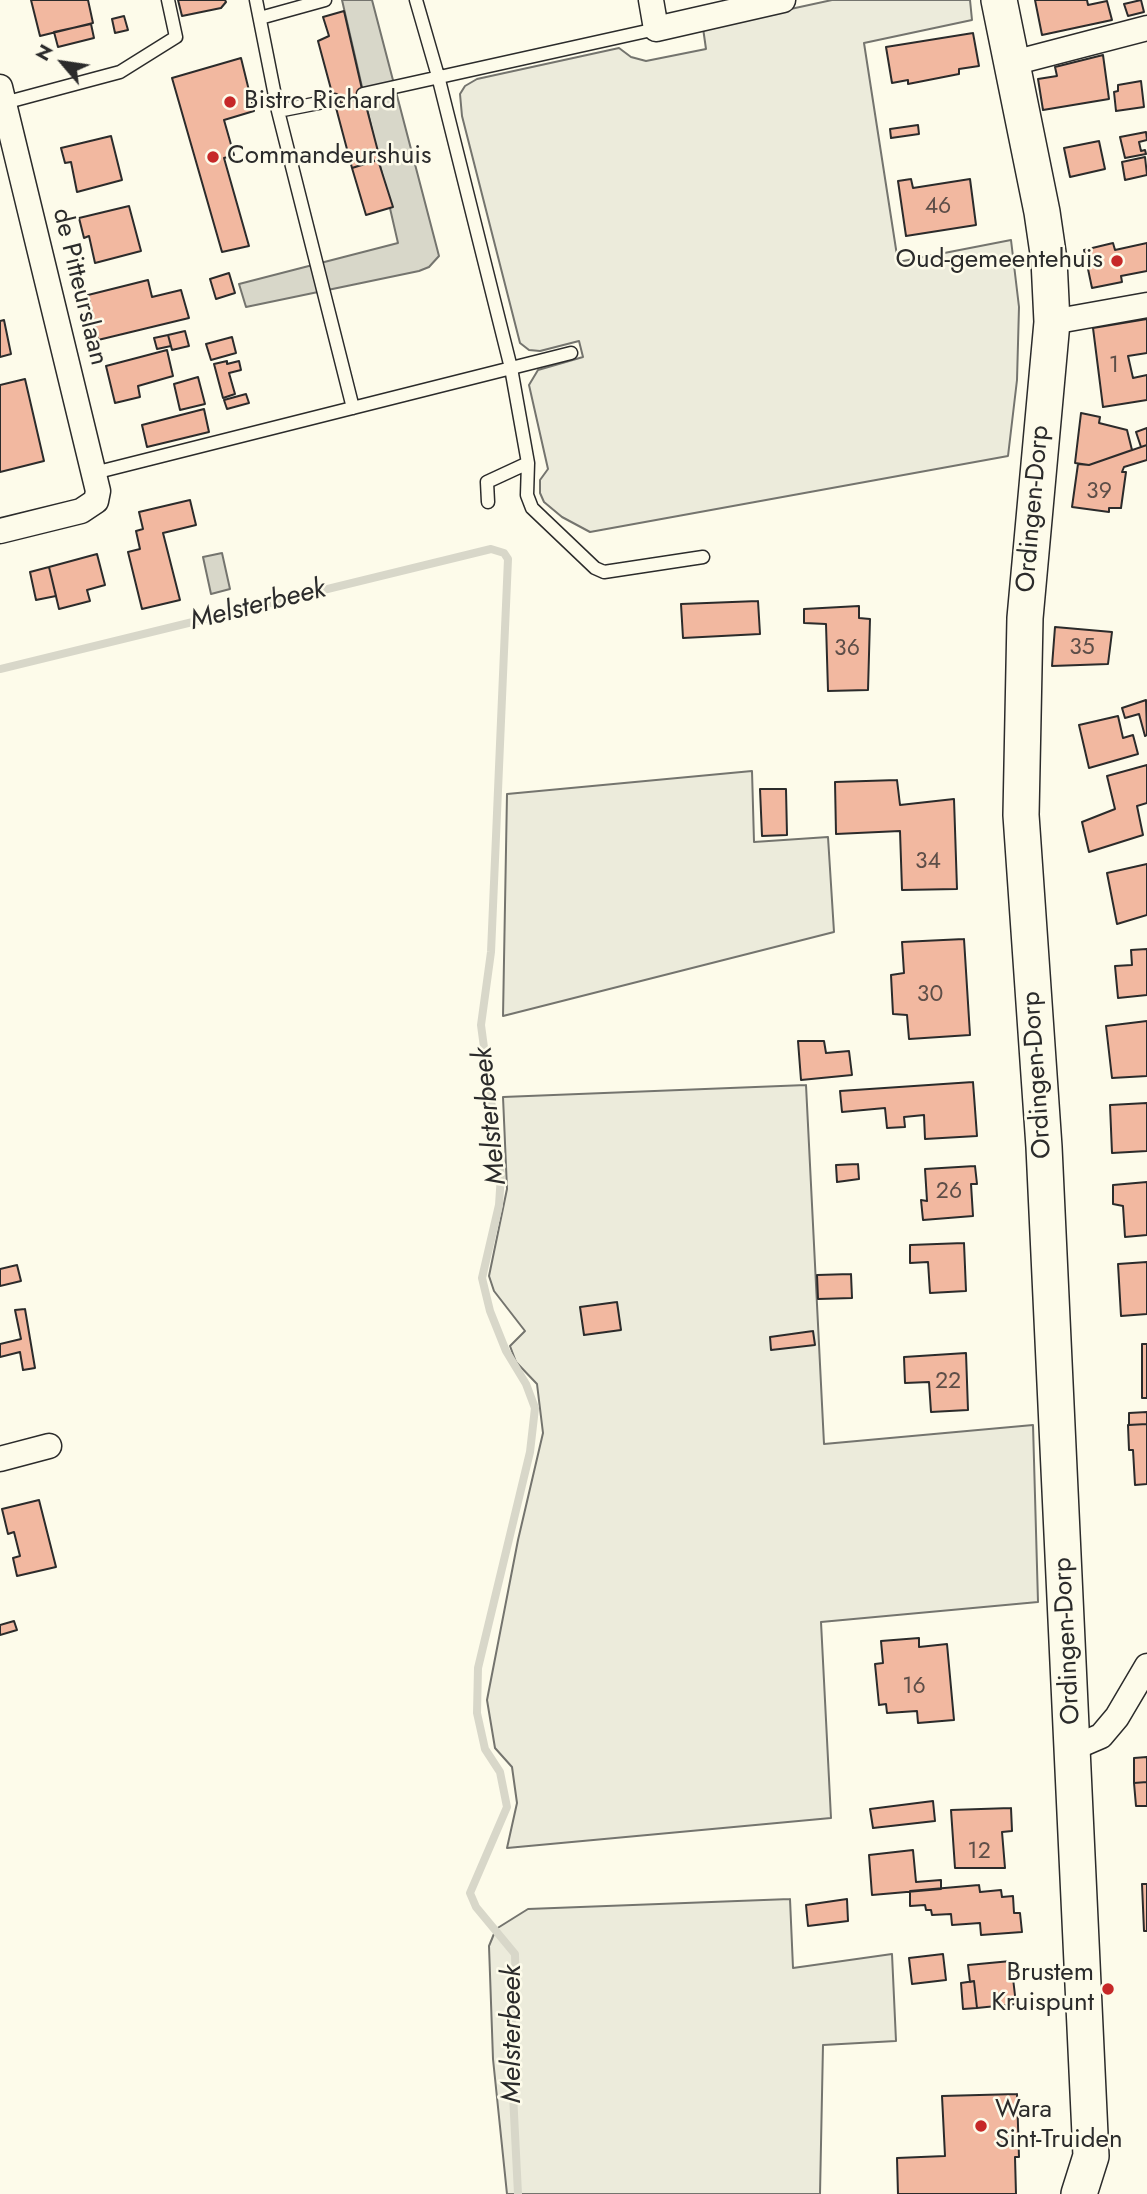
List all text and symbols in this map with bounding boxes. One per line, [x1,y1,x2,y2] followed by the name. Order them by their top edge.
[28,28,98,98] north arrow
[29,39,60,66] text: N
[244,86,396,118] place label: Bistro Richard
[222,94,238,110] marker: Bistro Richard
[227,141,432,173] place label: Commandeurshuis
[205,149,221,165] marker: Commandeurshuis
[925,193,951,221] house number: 46
[44,205,114,369] street label: de Pitteurslaan
[895,245,1103,277] place label: Oud-gemeentehuis
[1109,253,1125,269] marker: Oud-gemeentehuis
[1109,352,1119,380] house number: 1
[1011,424,1057,594] street label: Ordingen-Dorp
[1086,478,1112,506] house number: 39
[187,573,329,639] water label: Melsterbeek
[1069,634,1095,662] house number: 35
[834,635,860,663] house number: 36
[915,848,941,876] house number: 34
[917,981,943,1009] house number: 30
[1017,990,1059,1160] street label: Ordingen-Dorp
[467,1045,515,1187] water label: Melsterbeek
[936,1178,962,1206] house number: 26
[935,1368,961,1396] house number: 22
[1048,1556,1088,1726] street label: Ordingen-Dorp
[902,1673,926,1701] house number: 16
[967,1838,991,1866] house number: 12
[991,1958,1094,2020] place label: Brustem Kruispunt
[496,1965,530,2103] water label: Melsterbeek
[1100,1981,1116,1997] marker: Brustem Kruispunt
[995,2095,1123,2156] place label: Wara Sint-Truiden
[973,2118,989,2134] marker: Wara Sint-Truiden

